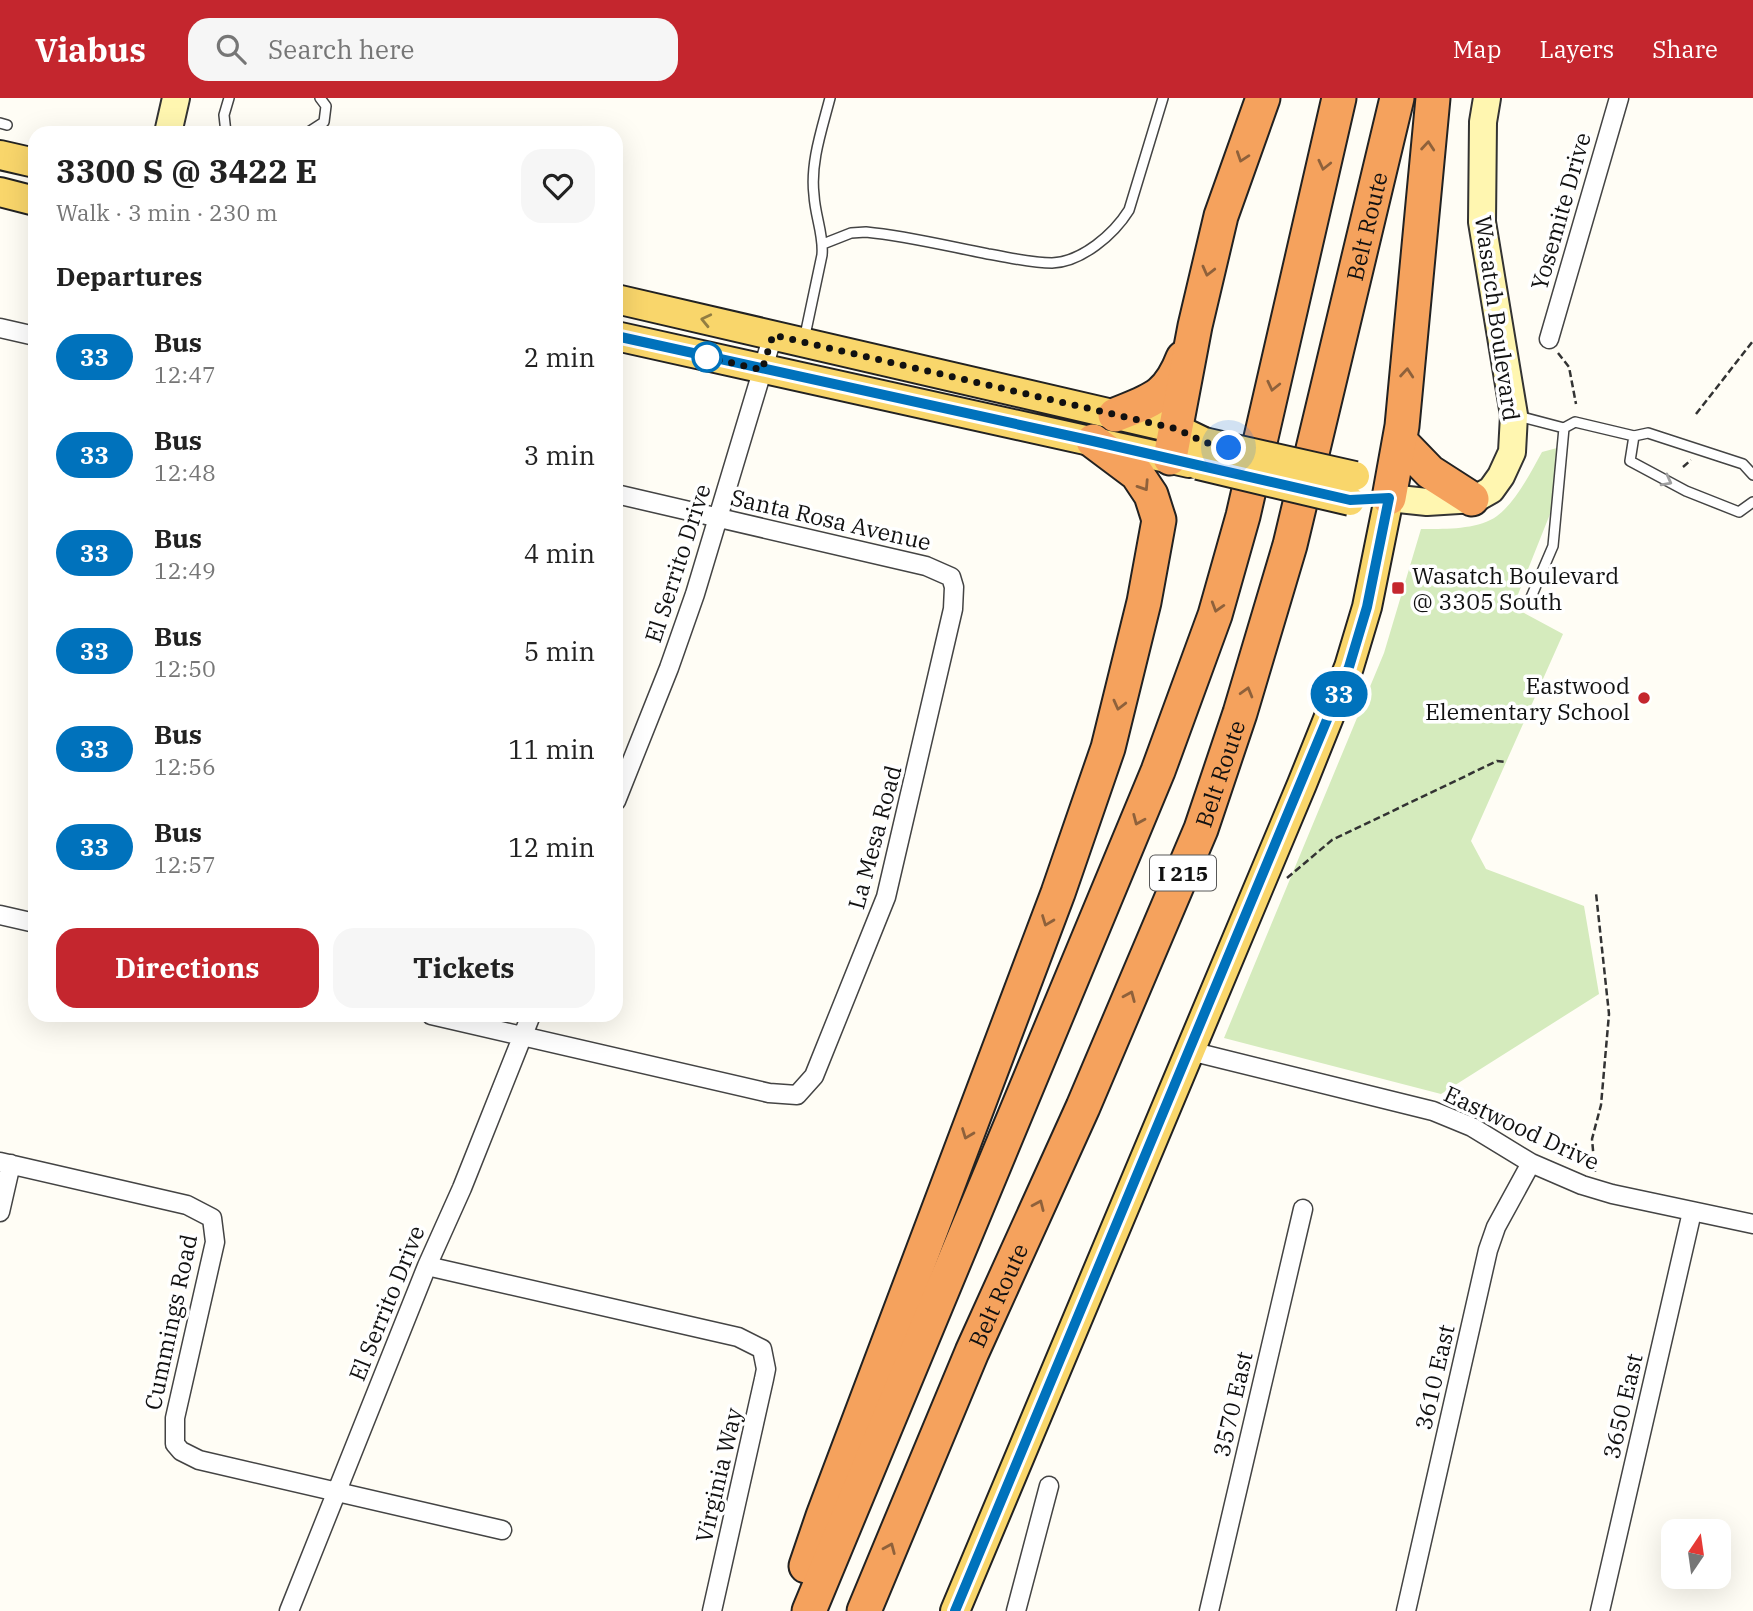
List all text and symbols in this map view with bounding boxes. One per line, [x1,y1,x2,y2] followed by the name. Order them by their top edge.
[188,18,678,81] search box
[35,28,146,71] text: Viabus
[212,30,250,68] icon: search
[268,32,414,66] text: Search here
[1453,33,1501,65] text: Map
[1539,33,1614,65] text: Layers
[1652,33,1718,65] text: Share
[1523,129,1597,293] street label: Yosemite Drive
[1420,140,1435,151] one-way arrow
[56,149,317,192] text: 3300 S @ 3422 E
[521,149,595,223] button: heart
[1236,150,1250,162] one-way arrow
[1318,158,1332,170] one-way arrow
[1339,169,1394,284] street label: Belt Route
[56,197,278,227] text: Walk · 3 min · 230 m
[1469,213,1527,423] street label: Wasatch Boulevard
[56,259,202,293] text: Departures
[1202,265,1216,277] one-way arrow
[700,313,712,328] one-way arrow
[154,325,202,359] text: Bus
[524,340,595,374] text: 2 min
[80,341,109,373] text: 33
[692,342,722,372] unlabelled marker
[154,359,216,389] text: 12:47
[1399,367,1414,378] one-way arrow
[1267,380,1281,392] one-way arrow
[154,423,202,457] text: Bus
[1211,430,1246,465] your location
[524,438,595,472] text: 3 min
[80,439,109,471] text: 33
[154,457,216,487] text: 12:48
[1660,473,1672,487] one-way arrow
[1136,478,1149,491] one-way arrow
[637,480,717,646] street label: El Serrito Drive
[728,481,934,557] street label: Santa Rosa Avenue
[154,521,202,555] text: Bus
[524,536,595,570] text: 4 min
[80,537,109,569] text: 33
[154,555,216,585] text: 12:49
[1412,560,1619,616] place label: Wasatch Boulevard @ 3305 South
[1390,580,1406,596] marker: Wasatch Boulevard @ 3305 South
[1210,600,1225,612] one-way arrow
[154,619,202,653] text: Bus
[524,634,595,668] text: 5 min
[80,635,109,667] text: 33
[154,653,216,683] text: 12:50
[1425,670,1630,726] place label: Eastwood Elementary School
[1308,671,1370,717] line badge: 33
[1325,678,1353,710] text: 33
[1238,687,1253,699] one-way arrow
[1636,690,1652,706] marker: Eastwood Elementary School
[1112,699,1127,711] one-way arrow
[1188,716,1252,831] street label: Belt Route
[154,717,202,751] text: Bus
[508,732,595,766] text: 11 min
[80,733,109,765] text: 33
[154,751,216,781] text: 12:56
[840,762,908,912] street label: La Mesa Road
[1132,813,1146,825] one-way arrow
[154,815,202,849] text: Bus
[508,830,595,864] text: 12 min
[80,831,109,863] text: 33
[154,849,216,879] text: 12:57
[1150,856,1216,890] road number: I 215
[1042,915,1056,927] one-way arrow
[56,928,319,1008] button: Directions
[333,928,595,1008] button: Tickets
[1122,991,1136,1003] one-way arrow
[1440,1078,1604,1176] street label: Eastwood Drive
[961,1127,975,1140] one-way arrow
[1031,1199,1045,1212] one-way arrow
[341,1221,431,1385] street label: El Serrito Drive
[137,1231,203,1413] street label: Cummings Road
[961,1238,1034,1352] street label: Belt Route
[1407,1321,1461,1433] street label: 3610 East
[1205,1348,1259,1460] street label: 3570 East
[1595,1350,1649,1462] street label: 3650 East
[688,1404,748,1545] street label: Virginia Way
[1661,1519,1731,1589] north arrow
[1661,1519,1731,1589] map controls
[882,1543,896,1555] one-way arrow

